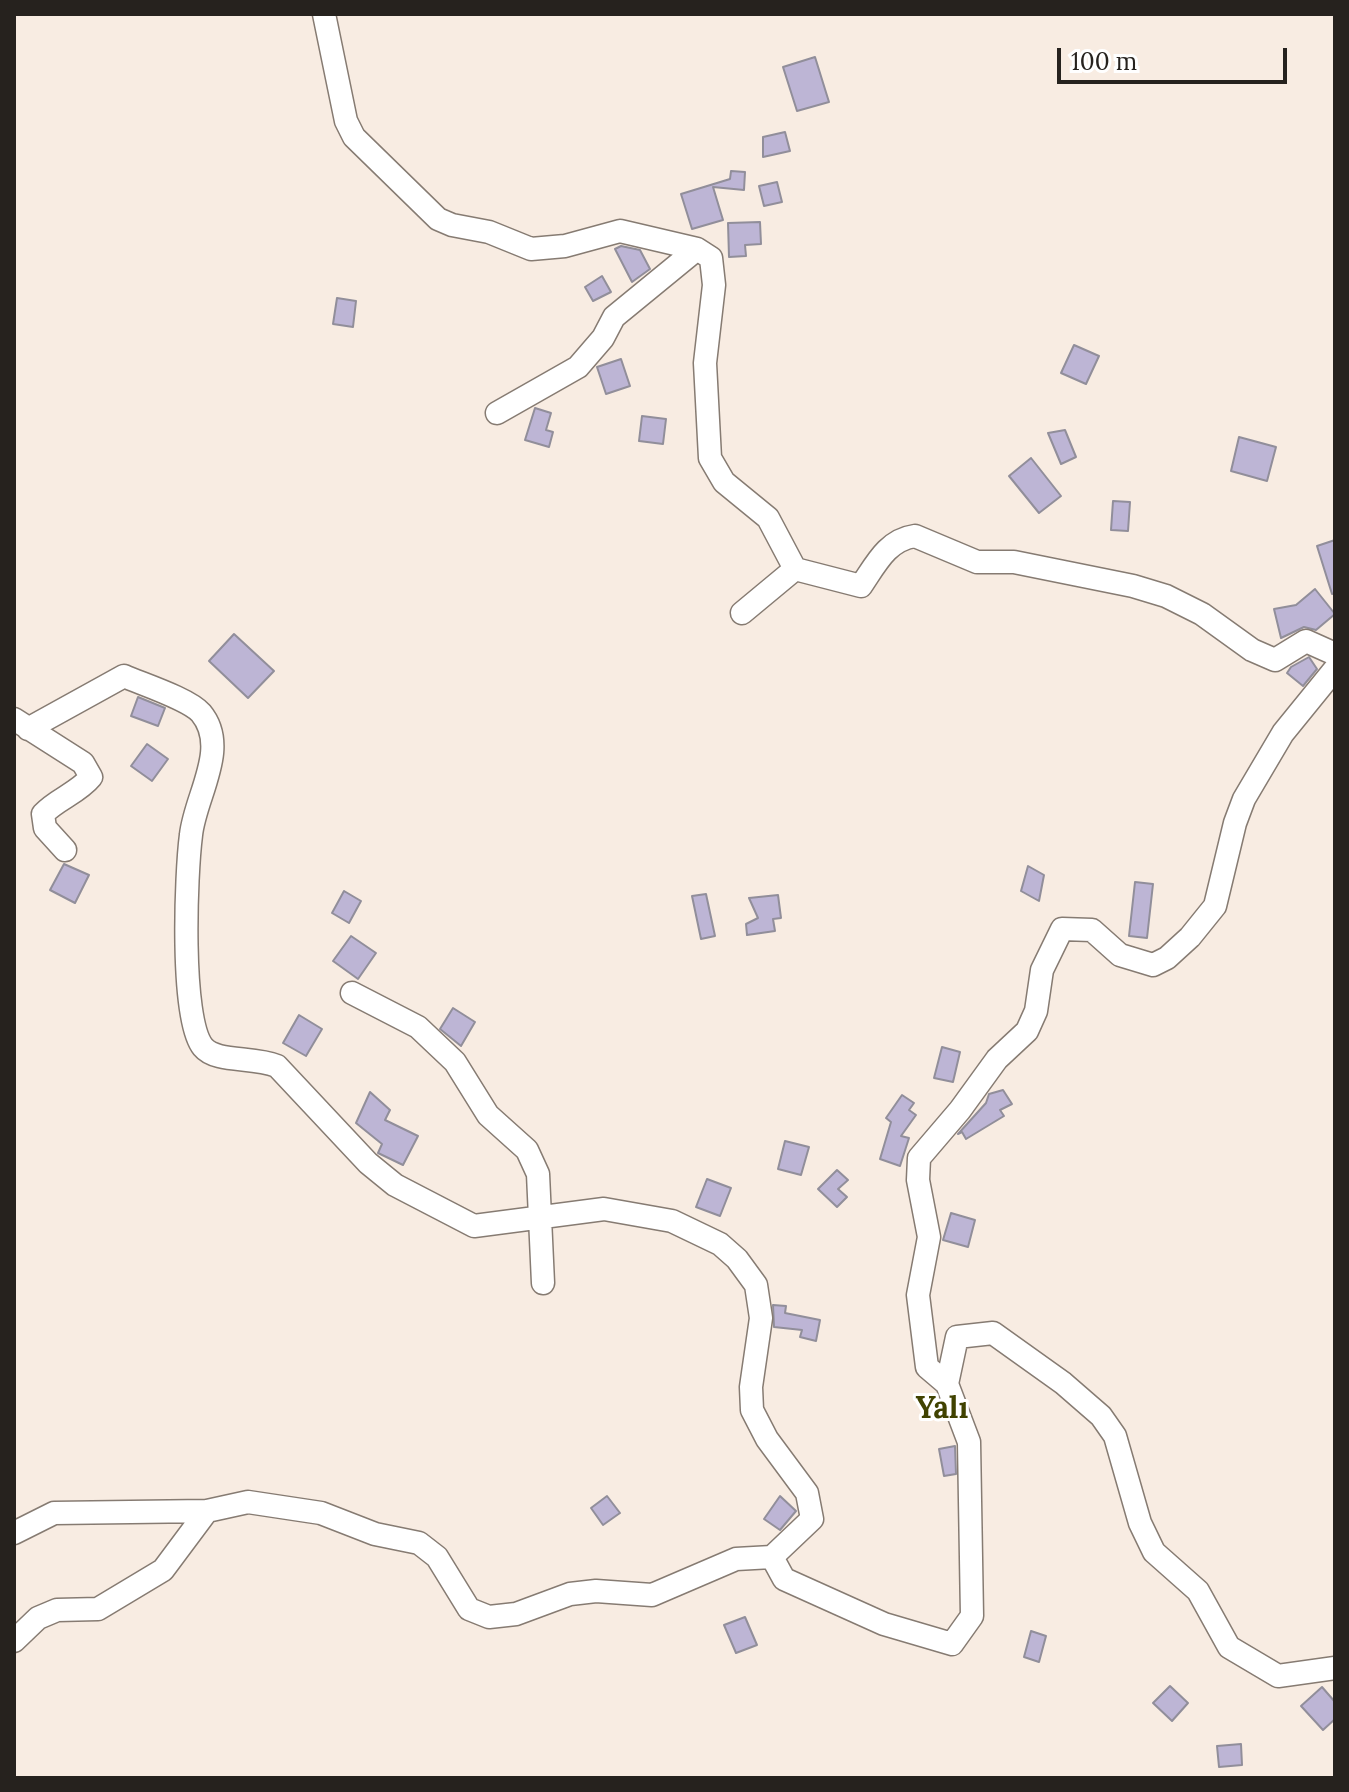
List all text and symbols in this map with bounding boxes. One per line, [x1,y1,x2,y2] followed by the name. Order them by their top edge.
[1061,32,1291,82] scale bar
[1071,46,1137,77] text: 100 m
[916,1391,968,1427] district label: Yalı

